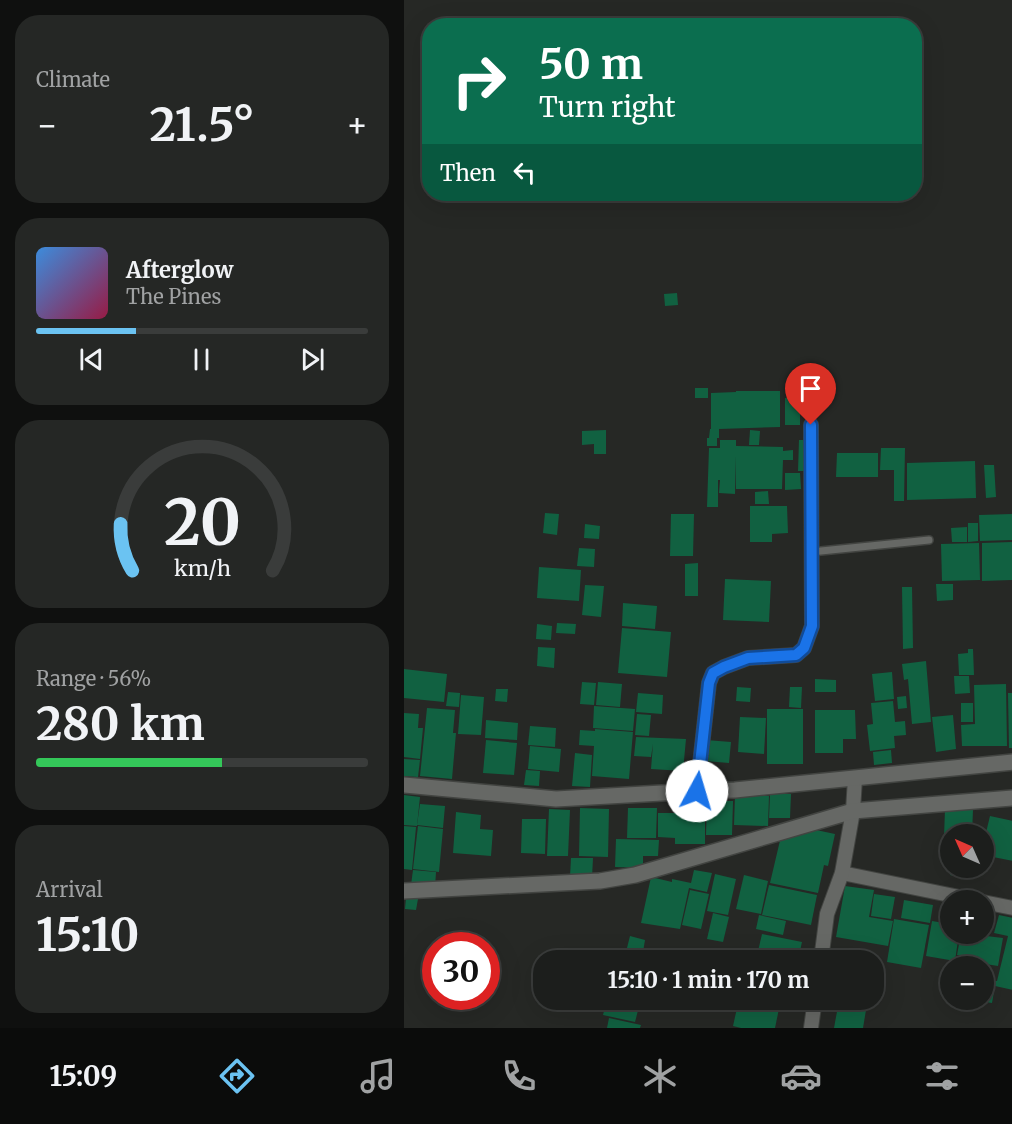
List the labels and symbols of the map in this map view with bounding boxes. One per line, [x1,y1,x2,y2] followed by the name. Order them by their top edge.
[785,363,836,425] pin
[665,759,729,823] position arrow
[940,824,994,878] north arrow
[422,932,500,1010] speed limit sign: 30

